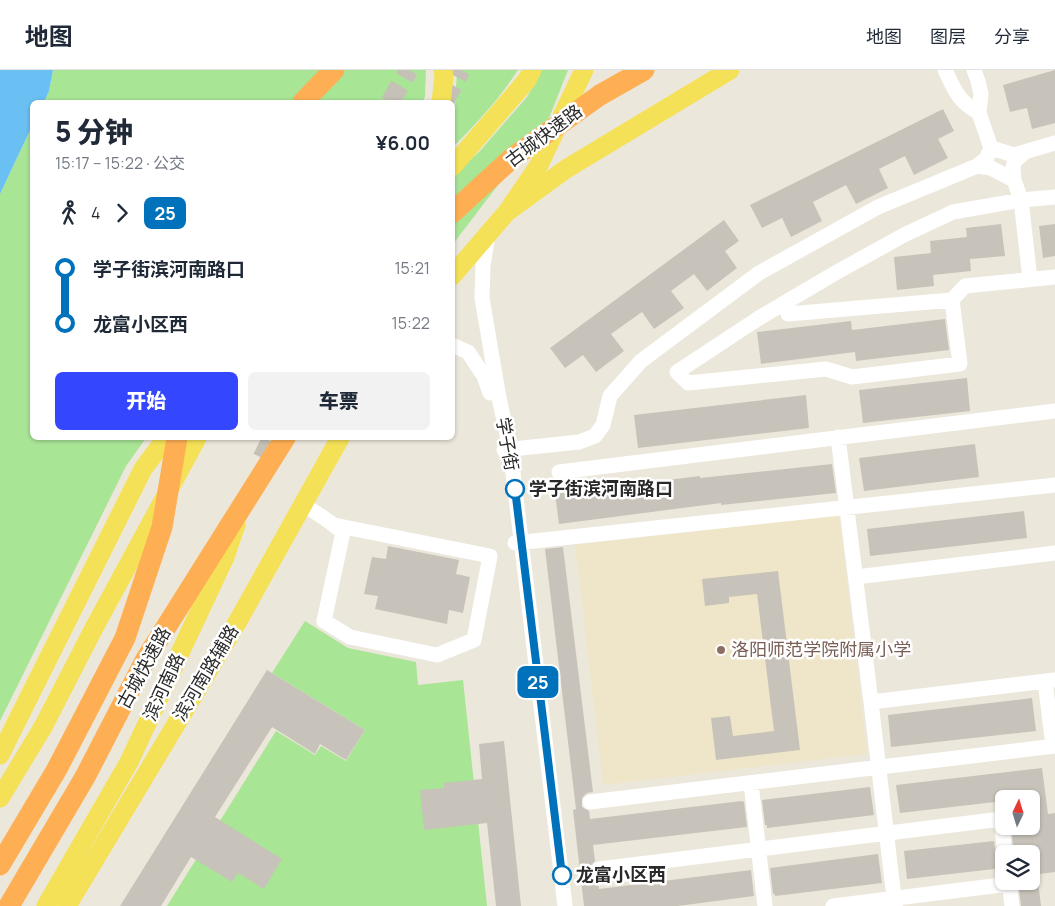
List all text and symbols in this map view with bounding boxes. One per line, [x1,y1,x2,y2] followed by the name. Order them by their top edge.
[25,19,73,52] text: 地图
[866,24,902,48] text: 地图
[930,24,966,48] text: 图层
[994,24,1030,48] text: 分享
[500,99,587,172] street label: 古城快速路
[55,112,133,150] text: 5 分钟
[376,130,430,156] text: ¥6.00
[55,152,185,174] text: 15:17 – 15:22 · 公交
[55,199,83,227] icon: walk
[108,199,136,227] icon: forward
[154,201,176,225] text: 25
[91,202,100,224] text: 4
[93,256,245,282] text: 学子街滨河南路口
[394,257,430,279] text: 15:21
[93,311,188,337] text: 龙富小区西
[391,312,430,334] text: 15:22
[55,372,238,430] button: 开始
[248,372,430,430] button: 车票
[491,415,524,472] street label: 学子街
[529,476,673,500] place label: 学子街滨河南路口
[505,479,525,499] marker: 学子街滨河南路口
[167,620,243,725] street label: 滨河南路辅路
[111,622,175,713] street label: 古城快速路
[731,637,911,661] place label: 洛阳师范学院附属小学
[715,644,727,656] marker: 洛阳师范学院附属小学
[137,649,189,724] street label: 滨河南路
[516,666,560,698] line badge: 25
[527,670,549,694] text: 25
[995,790,1040,835] north arrow
[995,790,1040,890] map controls
[995,845,1040,890] button: layers
[576,862,666,886] place label: 龙富小区西
[552,865,572,885] marker: 龙富小区西

